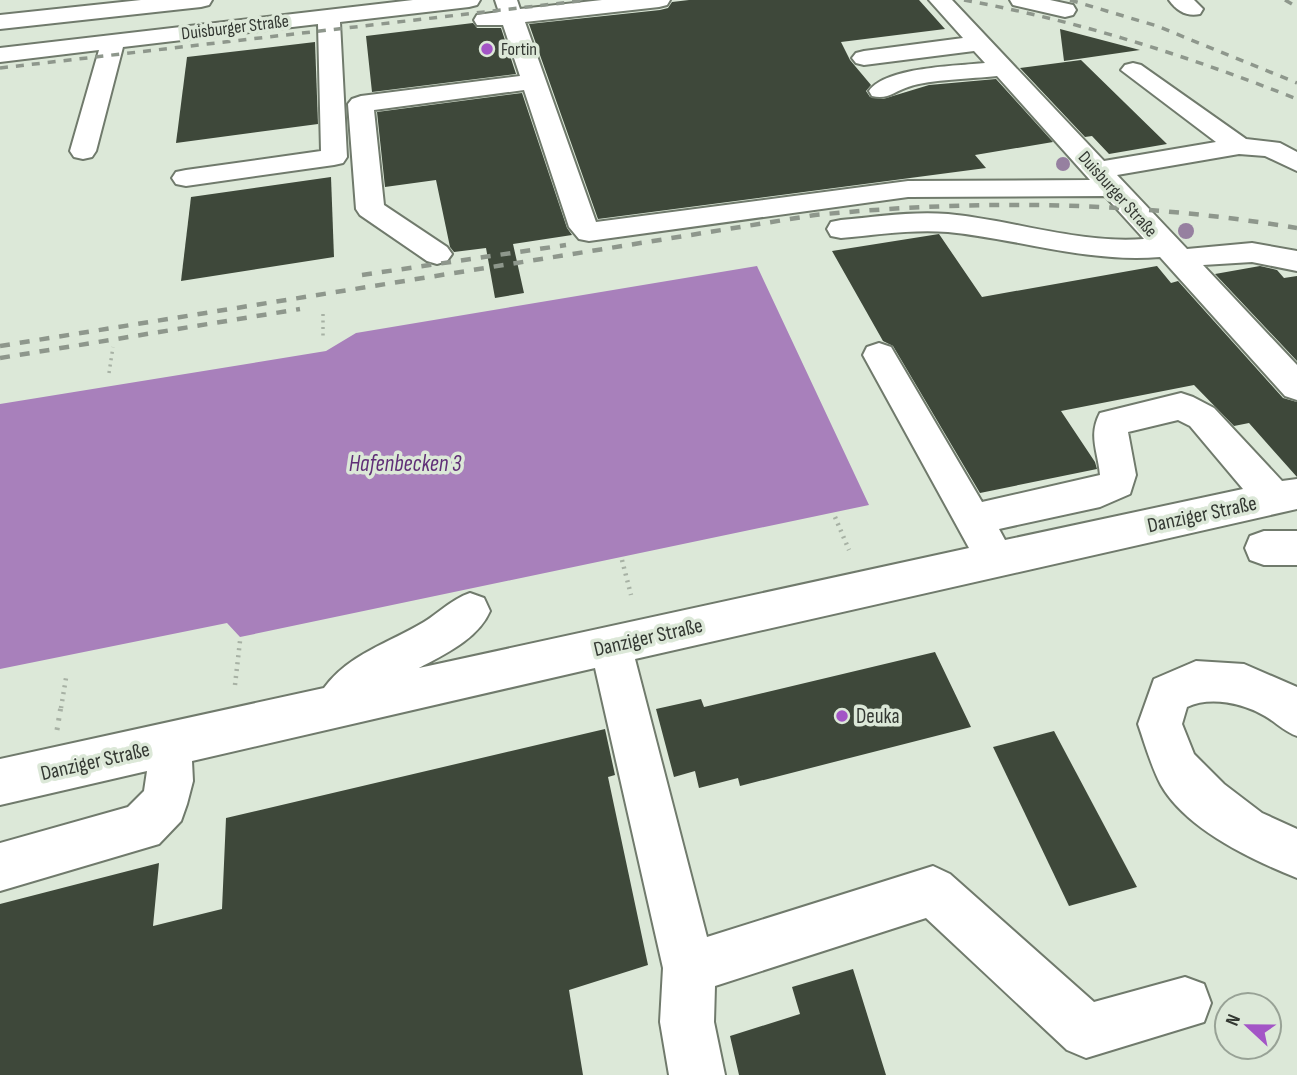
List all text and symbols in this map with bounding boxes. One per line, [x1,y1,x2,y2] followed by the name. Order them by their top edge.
[180,10,290,45] street label: Duisburger Straße
[501,39,537,60] place label: Fortin
[479,41,495,57] marker: Fortin
[1074,147,1162,242] street label: Duisburger Straße
[349,450,462,478] water label: Hafenbecken 3
[1145,491,1259,538] street label: Danziger Straße
[591,613,705,662] street label: Danziger Straße
[856,704,900,729] place label: Deuka
[834,708,850,724] marker: Deuka
[38,737,152,786] street label: Danziger Straße
[1213,991,1283,1061] north arrow
[1221,1011,1246,1029] text: N

